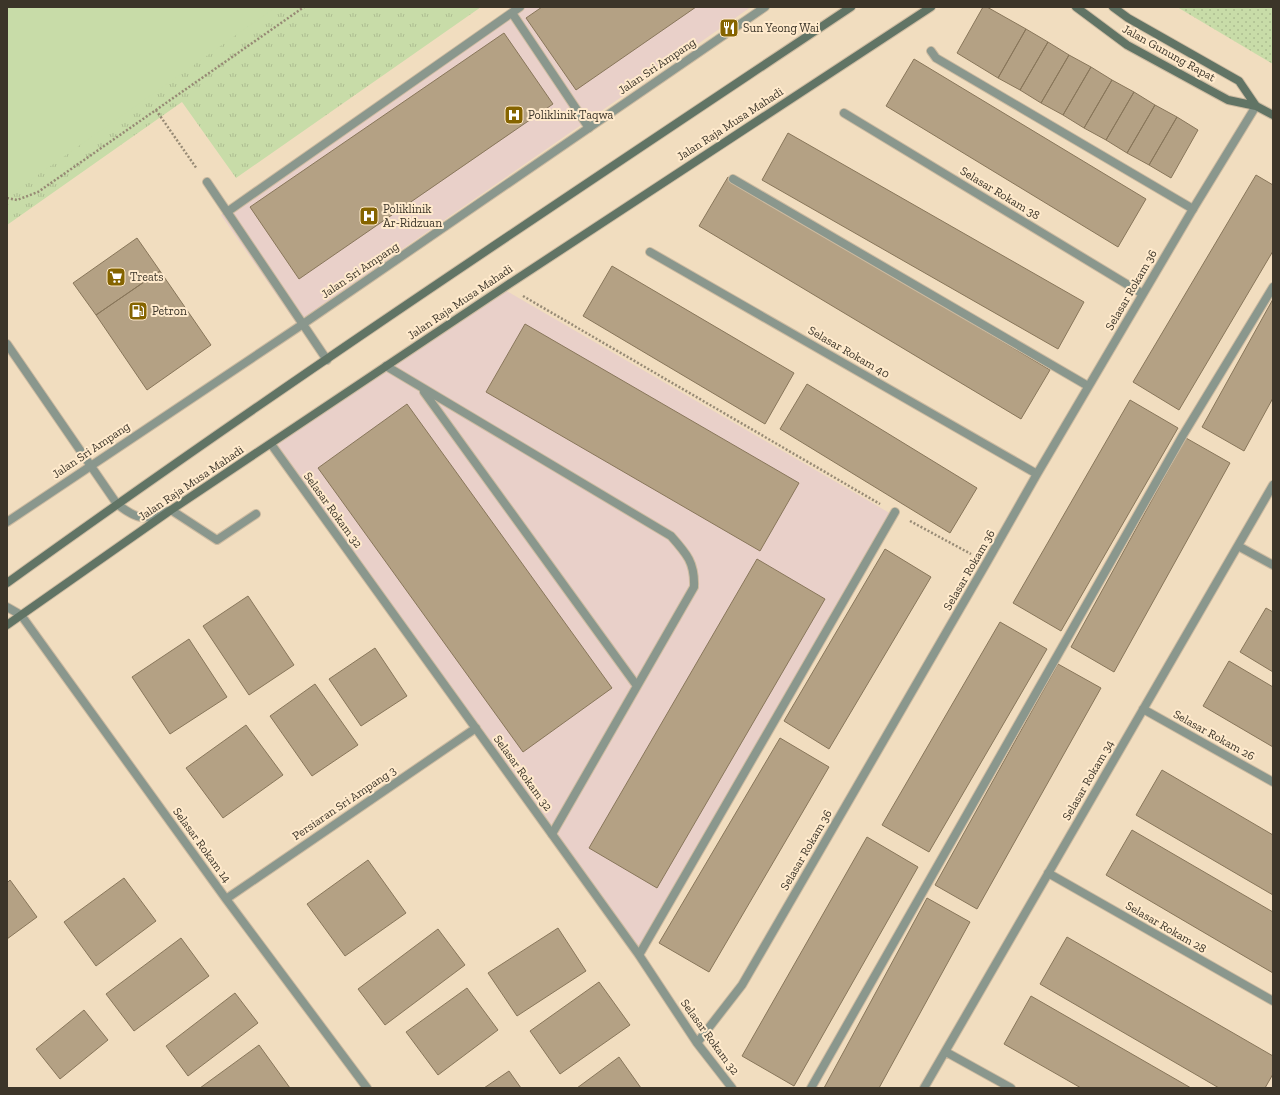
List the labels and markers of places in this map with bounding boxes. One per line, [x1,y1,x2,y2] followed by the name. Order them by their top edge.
[718,17,740,39] restaurant icon: Sun Yeong Wai
[743,21,820,35] place label: Sun Yeong Wai
[503,104,525,126] hospital icon: Poliklinik Taqwa
[528,108,614,122] place label: Poliklinik Taqwa
[383,202,442,230] place label: Poliklinik Ar-Ridzuan
[358,205,380,227] hospital icon: Poliklinik Ar-Ridzuan
[105,266,127,288] supermarket icon: Treats
[130,270,163,284] place label: Treats
[127,300,149,322] fuel station icon: Petron
[152,304,187,318] place label: Petron

